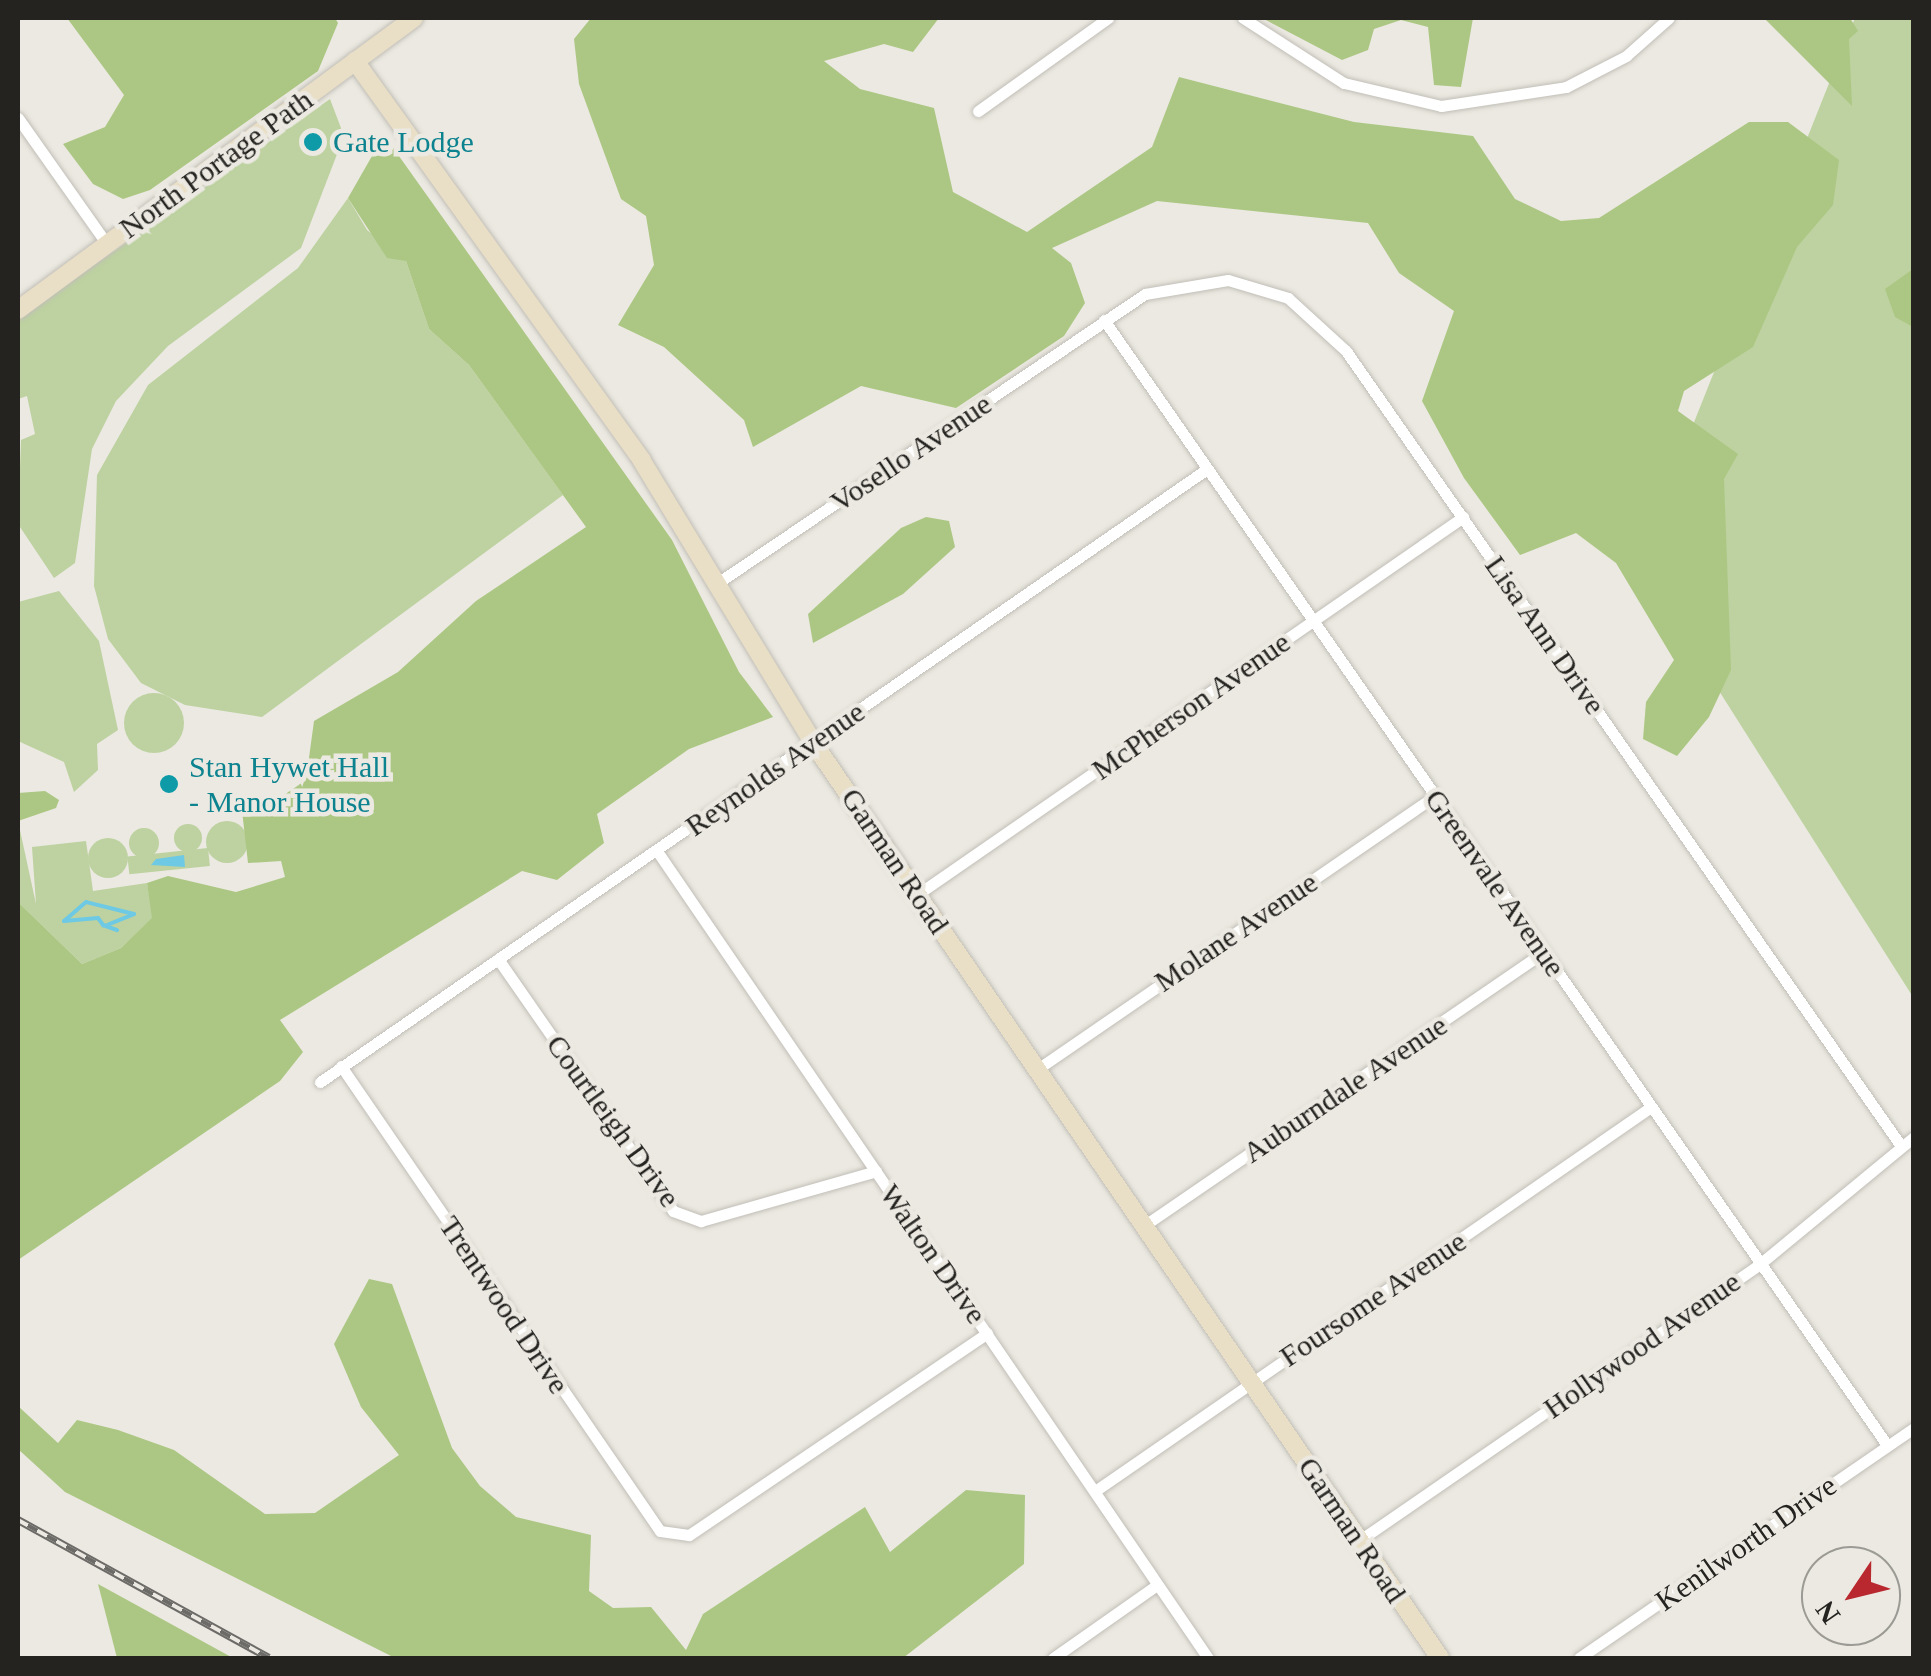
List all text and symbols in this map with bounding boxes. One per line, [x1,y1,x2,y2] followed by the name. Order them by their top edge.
[112,82,320,246] street label: North Portage Path
[333,124,474,160] place label: Gate Lodge
[302,131,324,153] marker: Gate Lodge
[823,386,999,520] street label: Vosello Avenue
[1477,548,1613,722] street label: Lisa Ann Drive
[1084,624,1298,788] street label: McPherson Avenue
[678,693,872,845] street label: Reynolds Avenue
[189,749,389,820] place label: Stan Hywet Hall - Manor House
[158,773,180,795] marker: Stan Hywet Hall - Manor House
[833,782,957,940] street label: Garman Road
[1417,782,1573,984] street label: Greenvale Avenue
[1147,864,1325,1000] street label: Molane Avenue
[1235,1007,1455,1171] street label: Auburndale Avenue
[538,1028,688,1214] street label: Courtleigh Drive
[872,1177,994,1331] street label: Walton Drive
[431,1209,577,1401] street label: Trentwood Drive
[1272,1223,1474,1375] street label: Foursome Avenue
[1536,1263,1748,1427] street label: Hollywood Avenue
[1290,1451,1414,1609] street label: Garman Road
[1649,1467,1843,1619] street label: Kenilworth Drive
[1801,1546,1901,1646] north arrow
[1809,1595,1846,1630] text: N

